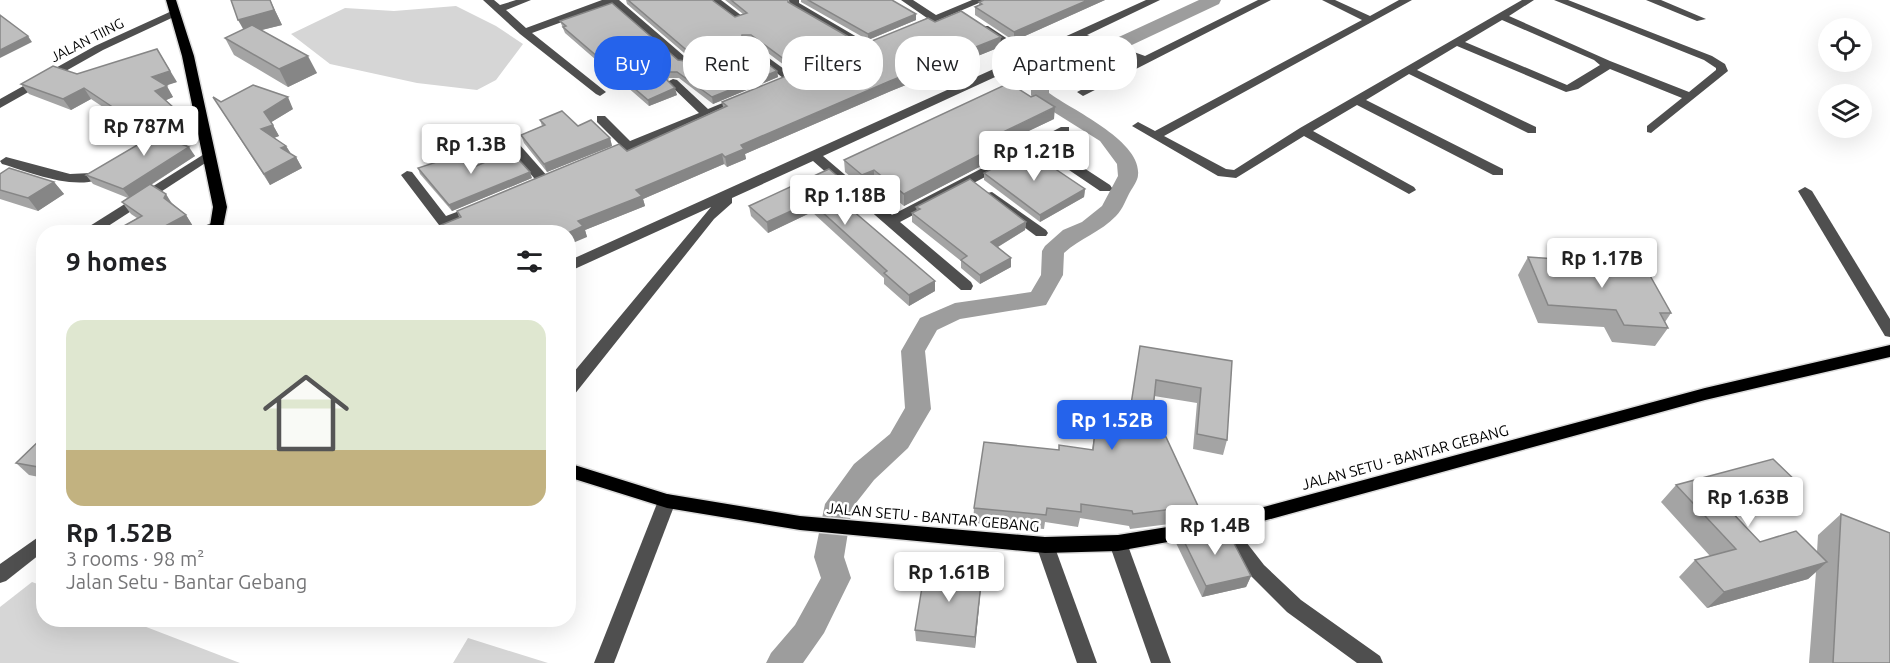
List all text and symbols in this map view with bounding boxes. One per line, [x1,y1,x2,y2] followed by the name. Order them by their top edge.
[48,15,126,65] street label: JALAN TIING
[1818,18,1872,138] map controls
[1818,18,1872,72] button: locate
[594,36,671,90] chip: Buy
[683,36,770,90] chip: Rent
[782,36,883,90] chip: Filters
[895,36,980,90] chip: New
[992,36,1137,90] chip: Apartment
[1818,84,1872,138] button: layers
[89,106,199,157] pin: Rp 787M
[103,114,185,137] text: Rp 787M
[416,124,526,175] pin: Rp 1.3B
[972,131,1096,182] pin: Rp 1.21B
[436,132,506,155] text: Rp 1.3B
[993,139,1075,162] text: Rp 1.21B
[783,175,907,226] pin: Rp 1.18B
[804,183,886,206] text: Rp 1.18B
[1540,238,1664,289] pin: Rp 1.17B
[513,245,546,278] icon: filters
[1561,246,1643,269] text: Rp 1.17B
[66,247,167,276] text: 9 homes
[252,359,360,467] icon: home
[1050,400,1174,451] pin: Rp 1.52B
[1071,408,1153,431] text: Rp 1.52B
[1300,421,1510,493] street label: JALAN SETU - BANTAR GEBANG
[1686,477,1810,528] pin: Rp 1.63B
[1707,485,1789,508] text: Rp 1.63B
[826,499,1040,535] street label: JALAN SETU - BANTAR GEBANG
[1160,505,1270,556] pin: Rp 1.4B
[1180,513,1250,536] text: Rp 1.4B
[66,518,172,547] text: Rp 1.52B
[66,547,204,570] text: 3 rooms · 98 m²
[887,552,1011,603] pin: Rp 1.61B
[908,560,990,583] text: Rp 1.61B
[66,570,307,593] text: Jalan Setu - Bantar Gebang

